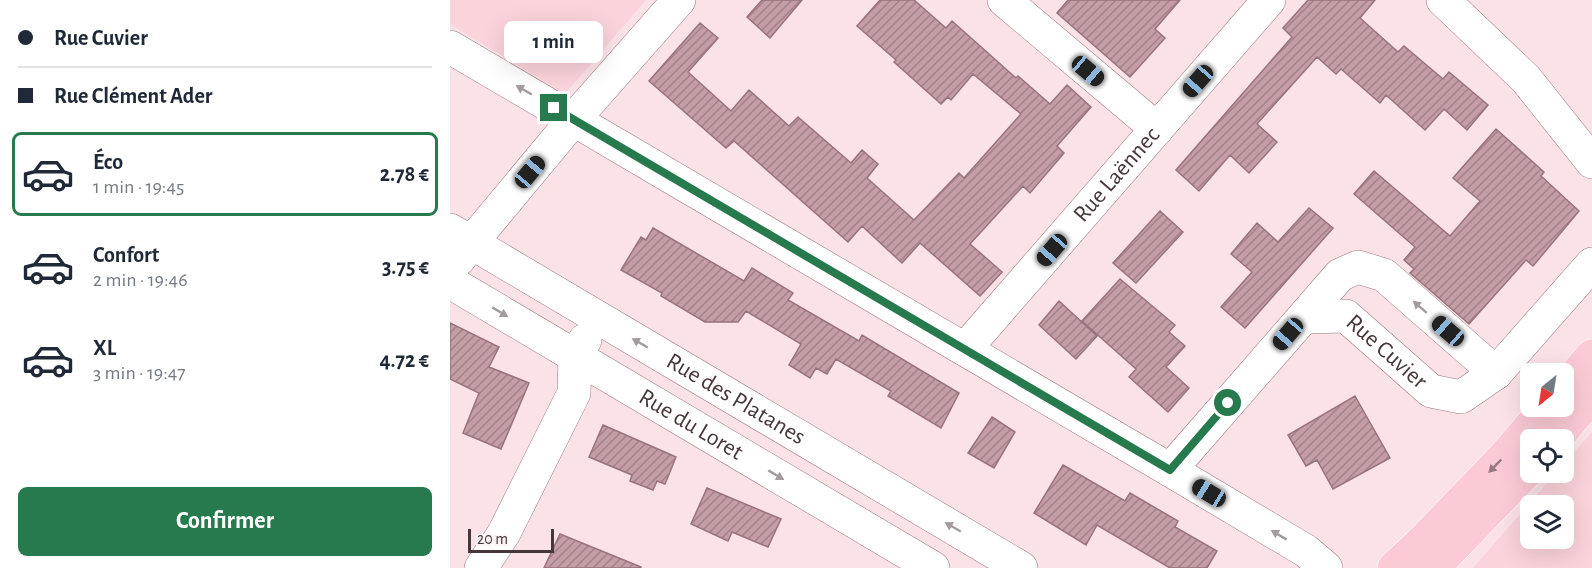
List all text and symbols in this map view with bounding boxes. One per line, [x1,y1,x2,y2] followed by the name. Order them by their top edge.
[504,21,604,63] callout: 1 min
[54,27,148,49] text: Rue Cuvier
[532,32,575,52] text: 1 min
[1068,53,1108,89] car
[1179,62,1217,100] car
[54,85,212,107] text: Rue Clément Ader
[515,85,532,95] one-way arrow
[540,94,567,121] route end
[1069,123,1164,227] street label: Rue Laënnec
[21,147,75,201] icon: car
[93,151,123,173] text: Éco
[512,152,548,192] car
[380,163,429,185] text: 2.78 €
[93,177,184,197] text: 1 min · 19:45
[1033,231,1071,269] car
[21,240,75,294] icon: car
[93,244,159,266] text: Confort
[382,256,429,278] text: 3.75 €
[93,270,188,290] text: 2 min · 19:46
[1413,301,1428,314] one-way arrow
[492,306,508,317] one-way arrow
[1341,310,1432,394] street label: Rue Cuvier
[1429,312,1467,350] car
[1269,315,1307,353] car
[21,333,75,387] icon: car
[93,337,116,359] text: XL
[631,338,648,348] one-way arrow
[379,349,429,371] text: 4.72 €
[662,349,809,449] street label: Rue des Platanes
[93,363,186,383] text: 3 min · 19:47
[1520,363,1574,417] north arrow
[1520,363,1574,549] map controls
[635,385,747,465] street label: Rue du Loret
[1214,389,1241,416] route start
[1520,429,1574,483] button: locate
[1489,459,1503,473] one-way arrow
[768,470,785,480] one-way arrow
[1189,476,1229,510] car
[18,487,432,556] button: Confirmer
[1520,495,1574,549] button: layers
[945,522,961,533] one-way arrow
[468,526,554,554] scale bar
[1271,529,1287,540] one-way arrow
[477,531,508,547] text: 20 m

